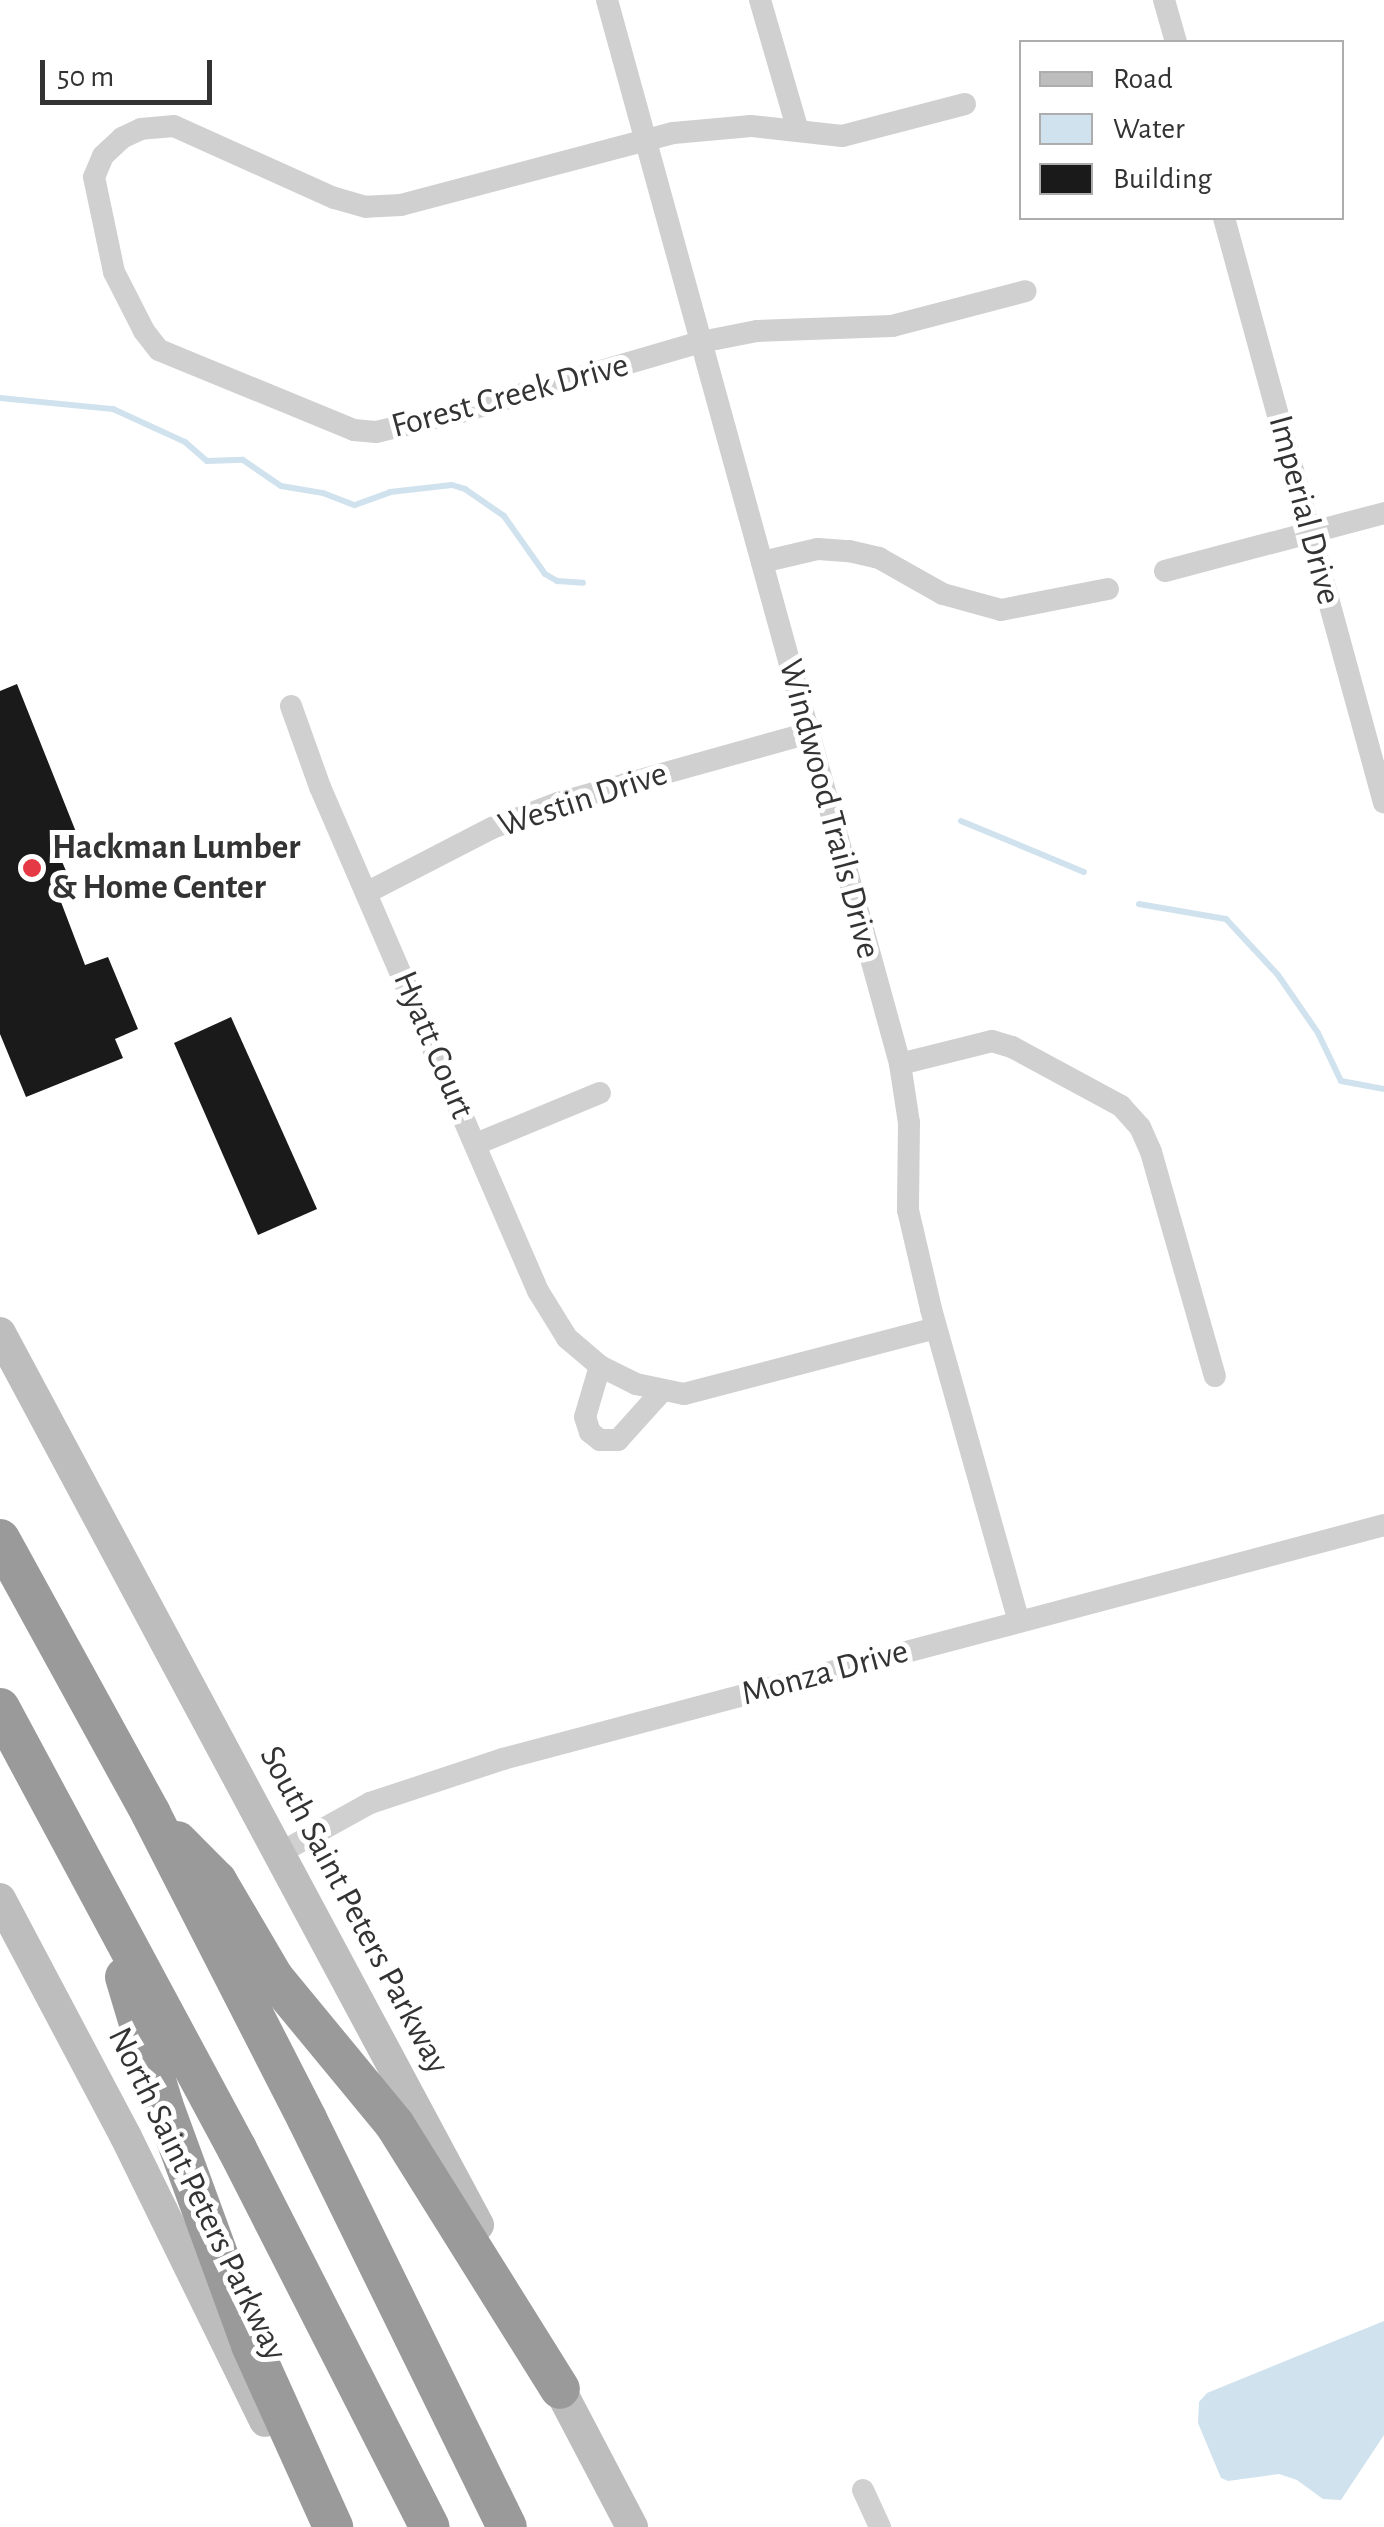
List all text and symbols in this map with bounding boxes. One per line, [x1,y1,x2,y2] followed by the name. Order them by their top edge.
[45,40,218,102] scale bar
[1019,40,1344,220] legend
[57,62,114,92] text: 50 m
[1113,64,1173,94] text: Road
[1113,114,1185,144] text: Water
[1113,164,1212,194] text: Building
[387,344,633,448] street label: Forest Creek Drive
[1259,411,1349,609] street label: Imperial Drive
[769,655,889,963] street label: Windwood Trails Drive
[493,753,673,847] street label: Westin Drive
[52,827,300,909] place label: Hackman Lumber & Home Center
[21,857,43,879] marker: Hackman Lumber & Home Center
[383,965,483,1125] street label: Hyatt Court
[737,1631,913,1715] street label: Monza Drive
[250,1739,458,2081] street label: South Saint Peters Parkway
[98,2020,296,2368] street label: North Saint Peters Parkway

